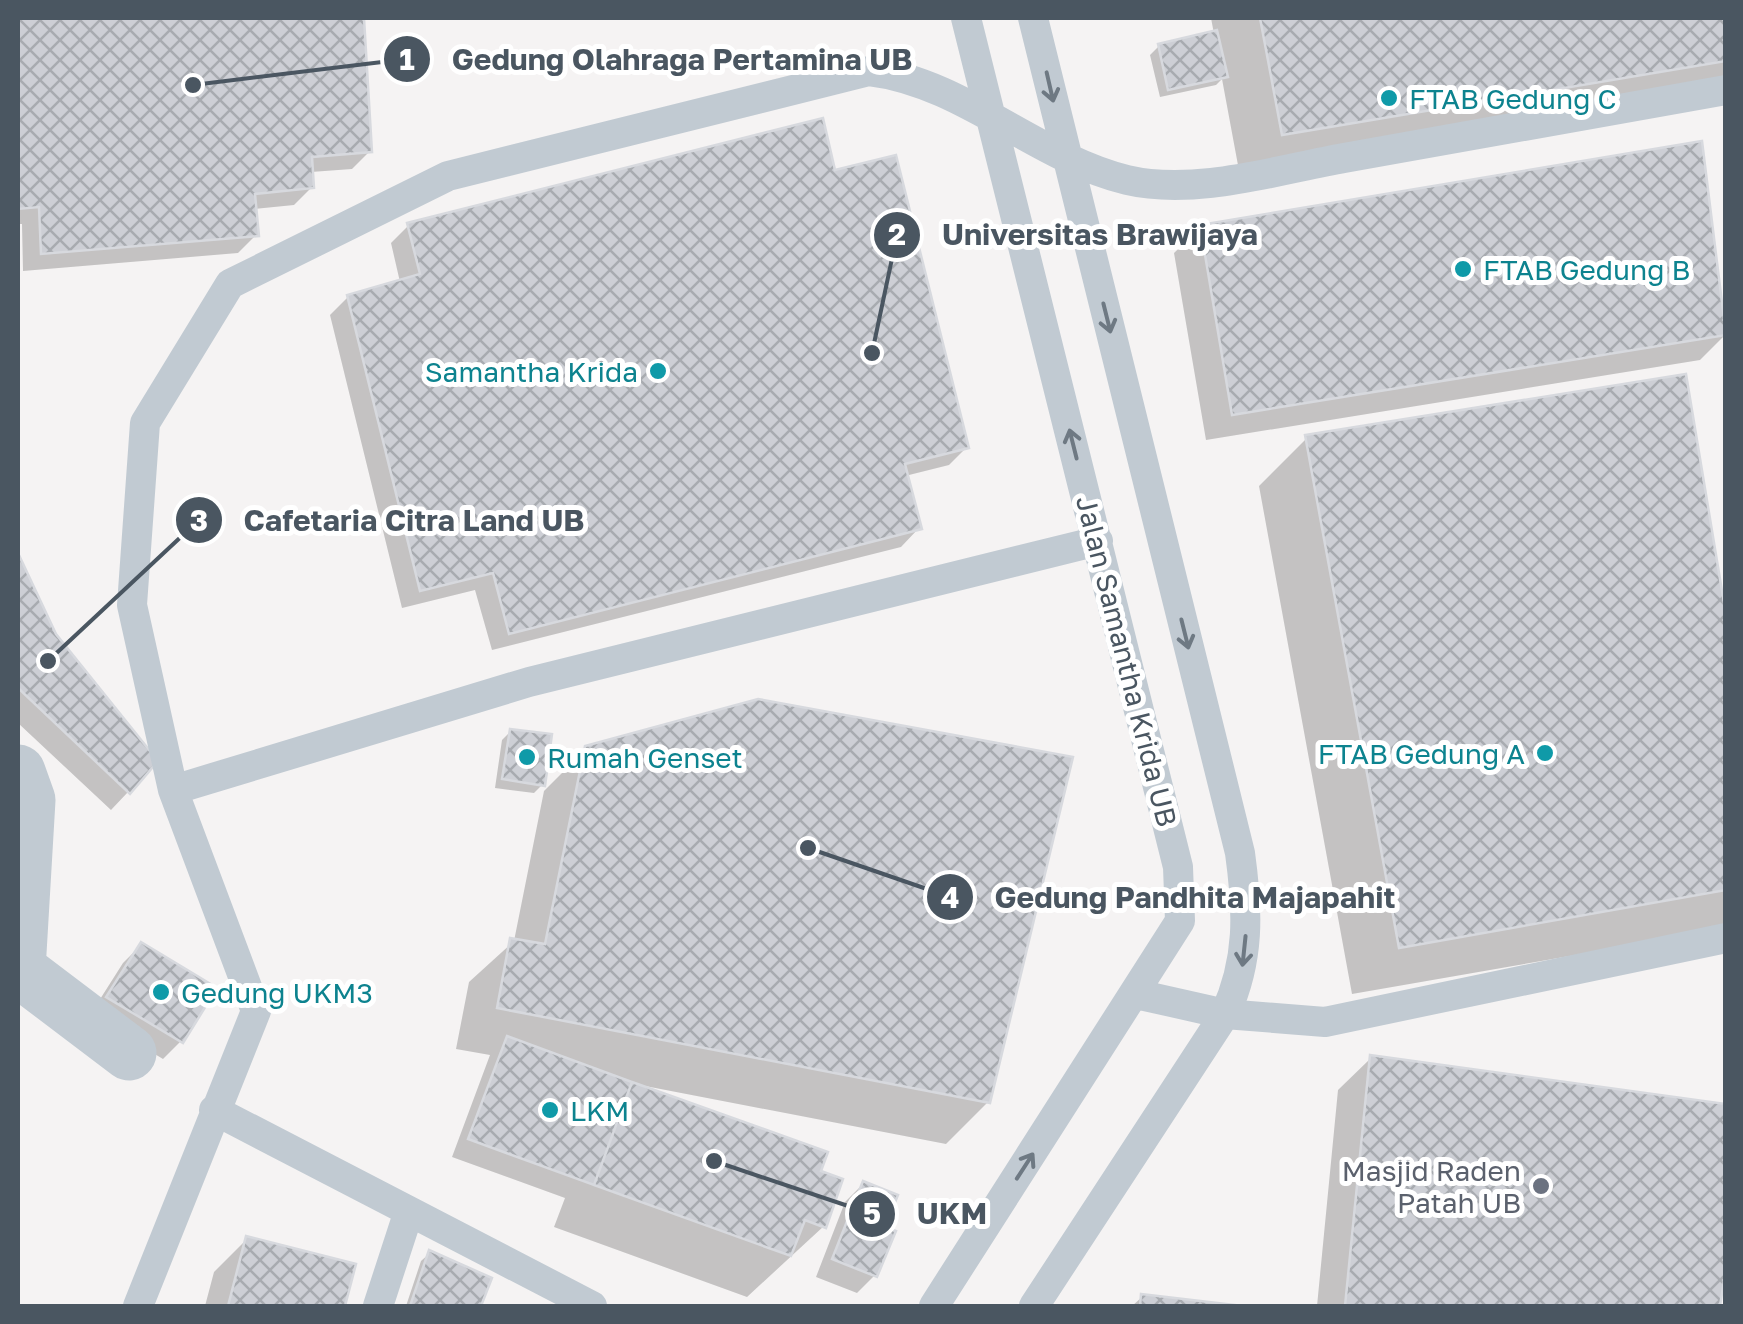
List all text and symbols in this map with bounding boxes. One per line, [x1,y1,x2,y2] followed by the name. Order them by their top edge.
[382,29,932,89] callout: Gedung Olahraga Pertamina UB
[399,41,415,77] text: 1
[452,41,912,77] text: Gedung Olahraga Pertamina UB
[1042,70,1060,102] one-way arrow
[1409,82,1616,115] place label: FTAB Gedung C
[1378,87,1400,109] marker: FTAB Gedung C
[872,205,1278,265] callout: Universitas Brawijaya
[888,216,906,252] text: 2
[942,216,1258,252] text: Universitas Brawijaya
[1483,253,1690,286] place label: FTAB Gedung B
[1452,258,1474,280] marker: FTAB Gedung B
[1099,301,1117,333] one-way arrow
[425,355,638,388] place label: Samantha Krida
[647,360,669,382] marker: Samantha Krida
[1063,429,1081,461] one-way arrow
[174,490,605,550] callout: Cafetaria Citra Land UB
[1070,492,1184,830] street label: Jalan Samantha Krida UB
[190,502,208,538] text: 3
[244,502,584,538] text: Cafetaria Citra Land UB
[1177,618,1196,649] one-way arrow
[1318,737,1525,770] place label: FTAB Gedung A
[547,741,743,774] place label: Rumah Genset
[1534,742,1556,764] marker: FTAB Gedung A
[516,746,538,768] marker: Rumah Genset
[925,867,1416,927] callout: Gedung Pandhita Majapahit
[941,879,959,915] text: 4
[994,879,1396,915] text: Gedung Pandhita Majapahit
[1235,935,1254,967] one-way arrow
[181,976,373,1009] place label: Gedung UKM3
[150,981,172,1003] marker: Gedung UKM3
[570,1094,629,1127] place label: LKM
[539,1099,561,1121] marker: LKM
[1014,1152,1035,1181] one-way arrow
[1342,1154,1521,1219] place label: Masjid Raden Patah UB
[1530,1175,1552,1197] marker: Masjid Raden Patah UB
[847,1184,1007,1244] callout: UKM
[863,1195,881,1231] text: 5
[917,1195,987,1231] text: UKM

